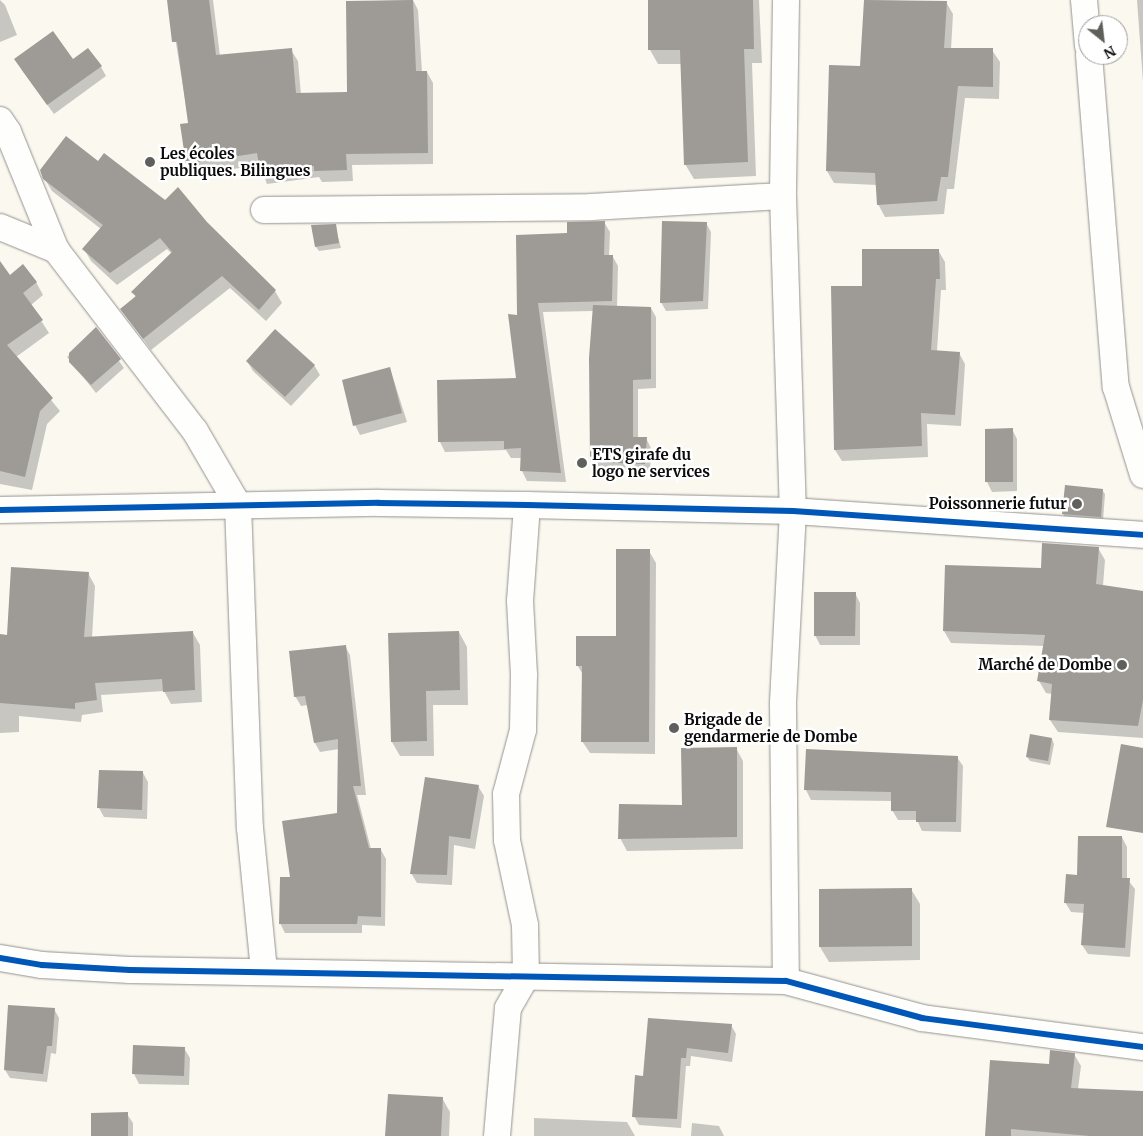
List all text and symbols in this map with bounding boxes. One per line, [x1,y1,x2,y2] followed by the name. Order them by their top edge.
[1078,15,1128,65] north arrow
[1101,42,1119,63] text: N
[160,144,311,179] place label: Les écoles publiques. Bilingues
[144,156,156,168] marker: Les écoles publiques. Bilingues
[592,445,710,480] place label: ETS girafe du logo ne services
[576,457,588,469] marker: ETS girafe du logo ne services
[929,495,1067,513] place label: Poissonnerie futur
[1071,498,1083,510] marker: Poissonnerie futur
[978,656,1112,674] place label: Marché de Dombe
[1116,659,1128,671] marker: Marché de Dombe
[684,710,857,745] place label: Brigade de gendarmerie de Dombe
[668,722,680,734] marker: Brigade de gendarmerie de Dombe

